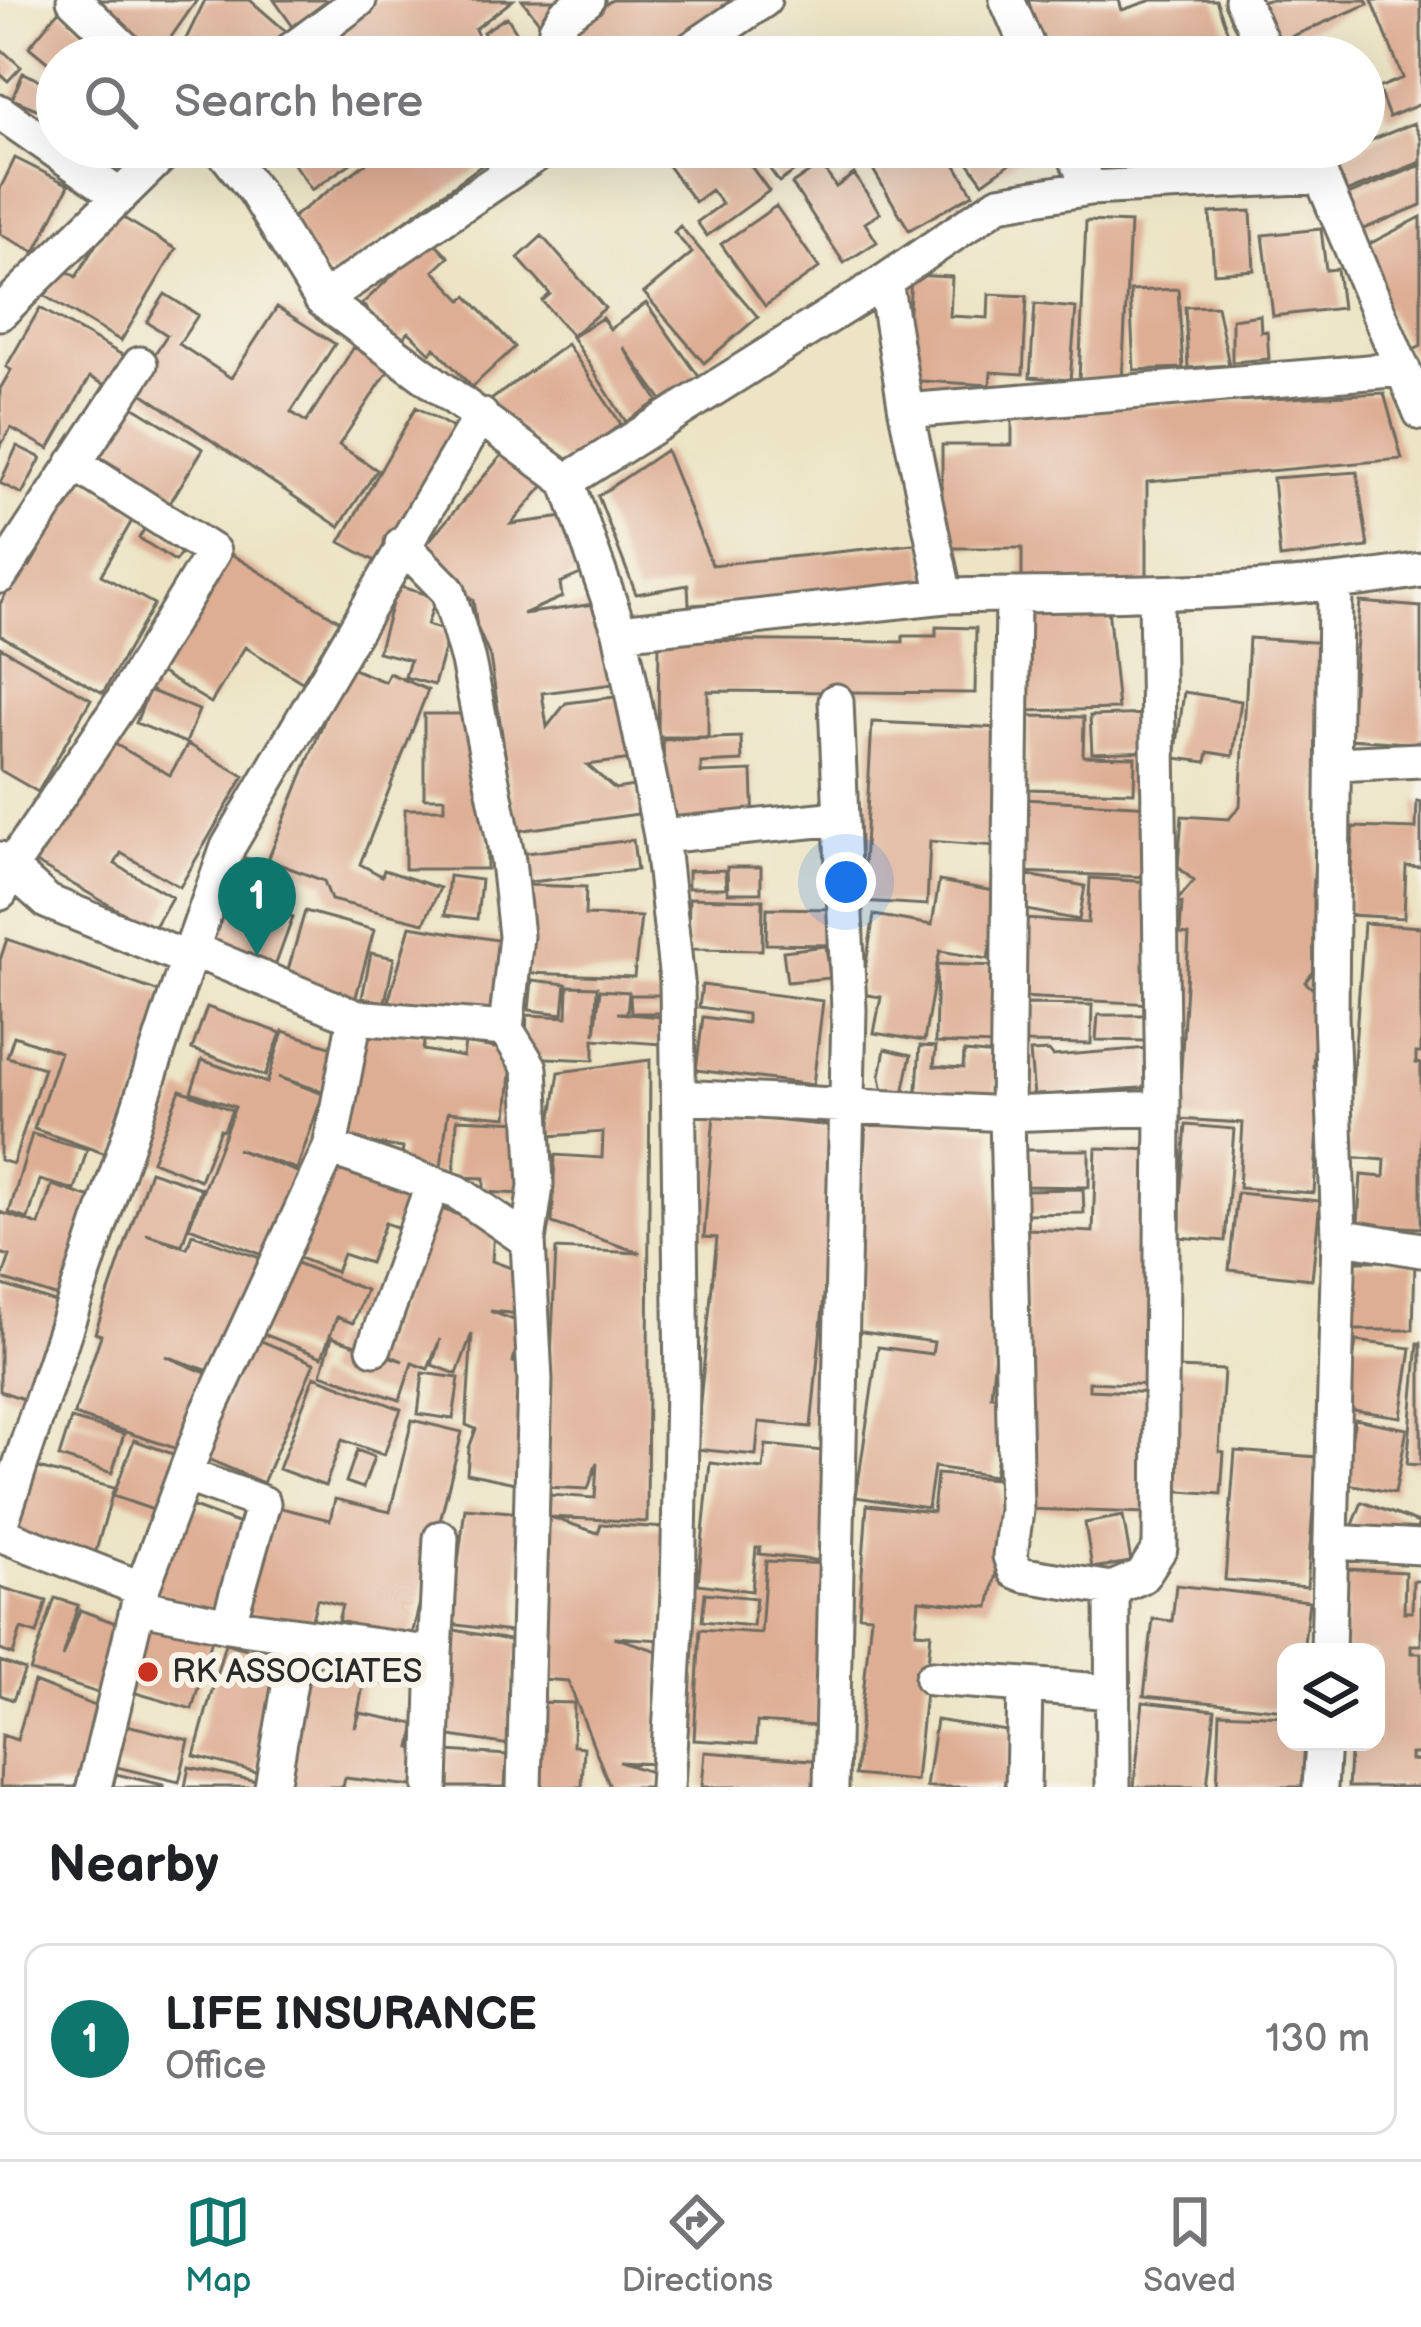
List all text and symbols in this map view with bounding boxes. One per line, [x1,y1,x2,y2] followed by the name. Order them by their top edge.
[36,36,1385,168] search box
[78,69,144,135] icon: search
[174,75,423,130] text: Search here
[816,852,876,912] your location
[218,857,296,956] pin: 1
[1277,1643,1385,1751] map controls
[1277,1643,1385,1751] button: layers
[172,1652,423,1692] place label: RK ASSOCIATES
[135,1659,161,1685] marker: RK ASSOCIATES
[48,1835,219,1896] text: Nearby
[165,1988,537,2043] text: LIFE INSURANCE
[82,2016,98,2063] text: 1
[1265,2016,1370,2063] text: 130 m
[165,2043,266,2090] text: Office
[185,2189,251,2301] tab: Map
[622,2189,773,2301] tab: Directions
[1143,2189,1236,2301] tab: Saved

